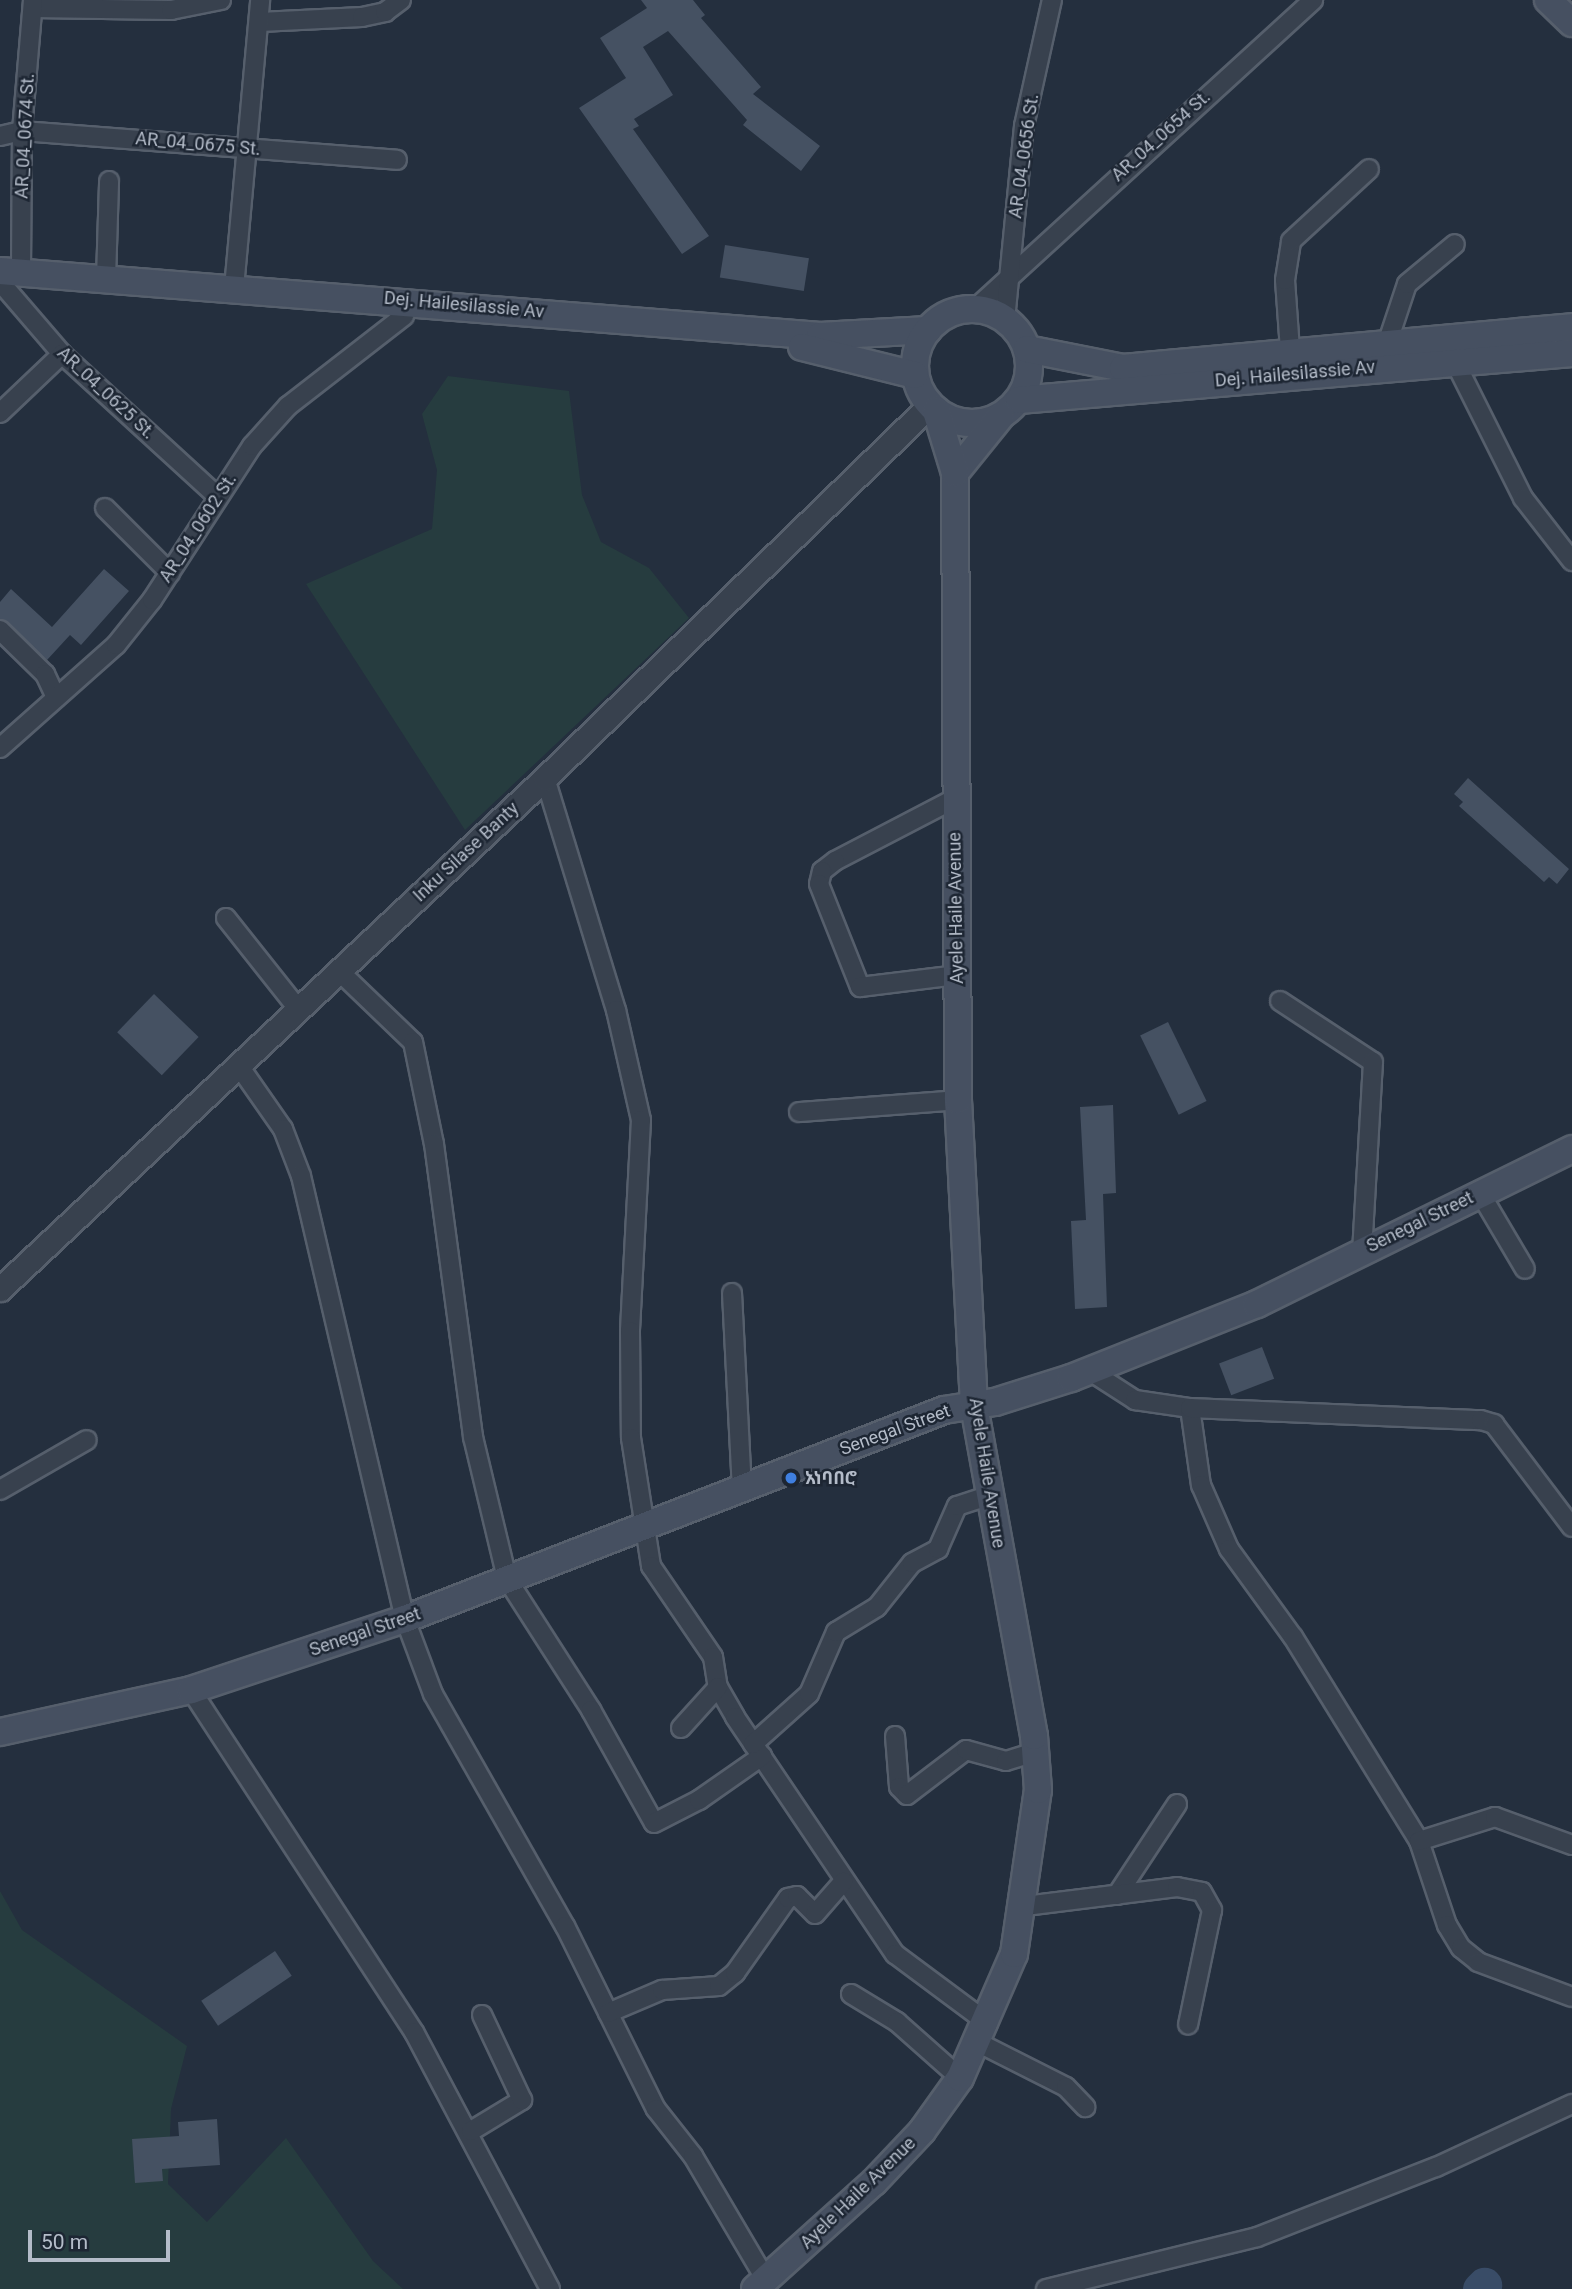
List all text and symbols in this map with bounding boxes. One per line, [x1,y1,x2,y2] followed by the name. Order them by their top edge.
[11,73,39,199] street label: AR_04_0674 St.
[1107,86,1215,186] street label: AR_04_0654 St.
[1005,92,1043,220] street label: AR_04_0656 St.
[135,128,261,160] street label: AR_04_0675 St.
[383,287,545,323] street label: Dej. Hailesilassie Av
[53,342,159,444] street label: AR_04_0625 St.
[1214,356,1376,392] street label: Dej. Hailesilassie Av
[155,469,241,587] street label: AR_04_0602 St.
[409,798,523,906] street label: Inku Silase Banty
[944,832,968,984] street label: Ayele Haile Avenue
[1363,1187,1477,1257] street label: Senegal Street
[964,1396,1010,1550] street label: Ayele Haile Avenue
[837,1400,953,1460] street label: Senegal Street
[805,1467,857,1489] place label: አነባበሮ
[783,1470,799,1486] marker: አነባበሮ
[307,1603,423,1661] street label: Senegal Street
[796,2132,920,2254] street label: Ayele Haile Avenue
[32,2216,173,2260] scale bar
[41,2230,88,2254] text: 50 m

